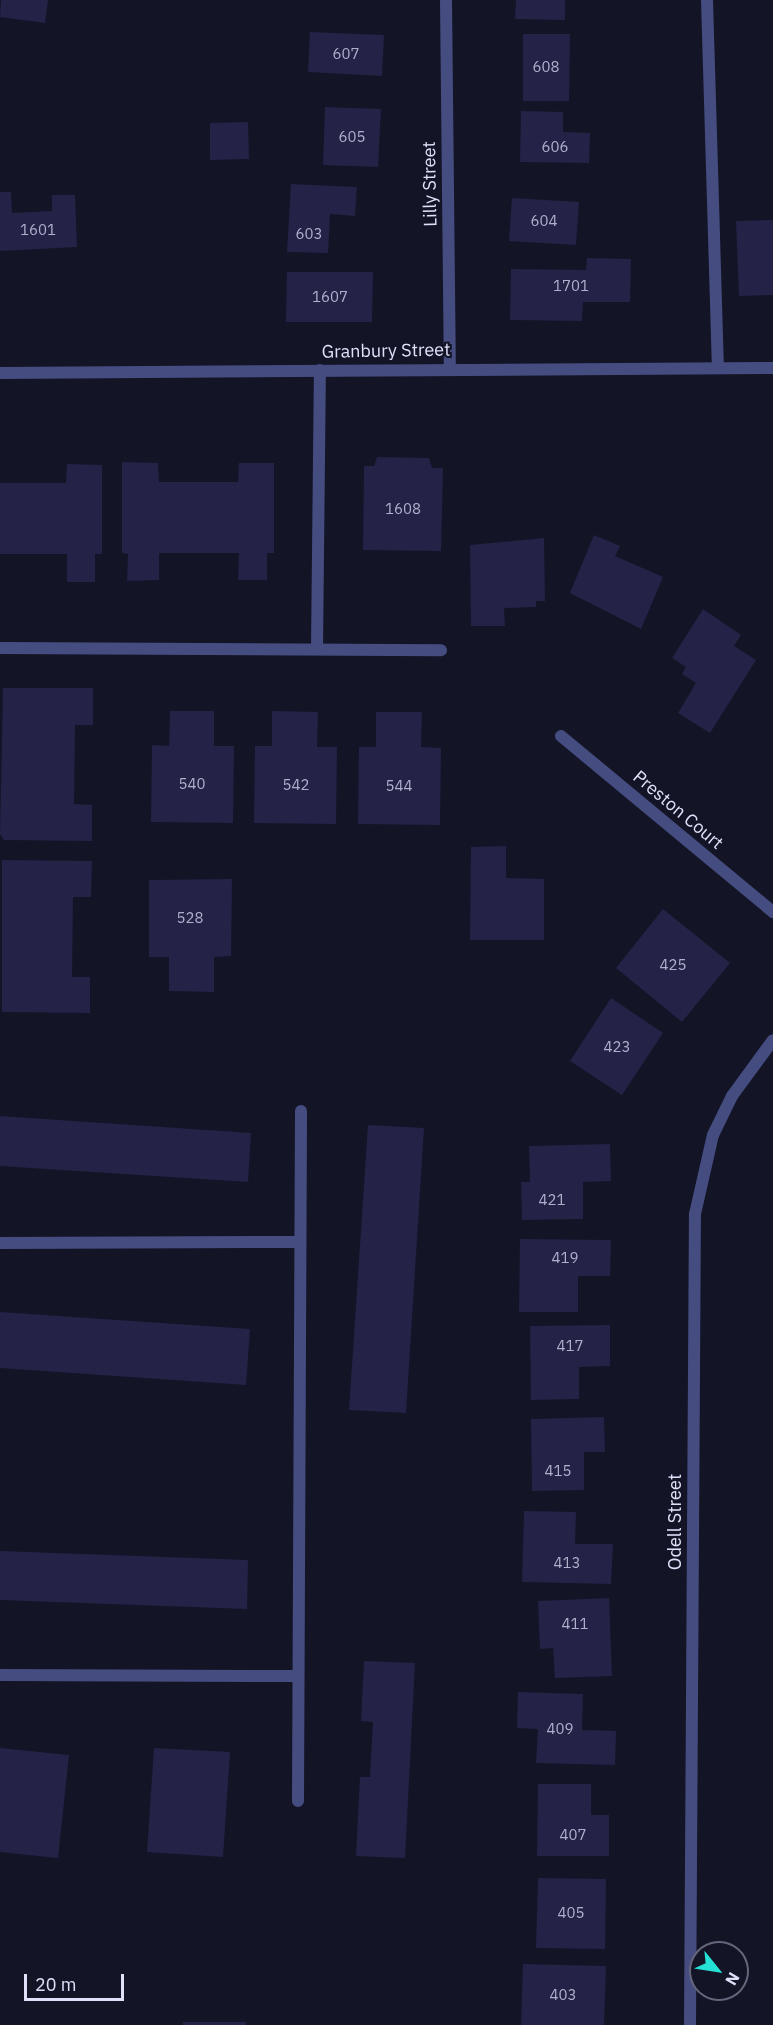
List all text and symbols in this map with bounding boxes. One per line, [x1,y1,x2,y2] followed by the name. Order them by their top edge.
[333,45,359,63] house number: 607
[533,58,559,76] house number: 608
[339,128,365,146] house number: 605
[542,138,568,156] house number: 606
[418,141,442,227] street label: Lilly Street
[531,212,557,230] house number: 604
[20,221,56,239] house number: 1601
[296,225,322,243] house number: 603
[553,277,589,295] house number: 1701
[312,288,348,306] house number: 1607
[321,339,451,363] street label: Granbury Street
[385,500,421,518] house number: 1608
[629,766,727,854] street label: Preston Court
[179,775,205,793] house number: 540
[283,776,309,794] house number: 542
[386,777,412,795] house number: 544
[177,909,203,927] house number: 528
[660,956,686,974] house number: 425
[604,1038,630,1056] house number: 423
[539,1191,565,1209] house number: 421
[552,1249,578,1267] house number: 419
[557,1337,583,1355] house number: 417
[545,1462,571,1480] house number: 415
[664,1474,686,1570] street label: Odell Street
[554,1554,580,1572] house number: 413
[562,1615,588,1633] house number: 411
[547,1720,573,1738] house number: 409
[560,1826,586,1844] house number: 407
[558,1904,584,1922] house number: 405
[689,1941,749,2001] north arrow
[27,1962,128,2000] scale bar
[721,1969,744,1989] text: N
[35,1973,77,1996] text: 20 m
[550,1986,576,2004] house number: 403

